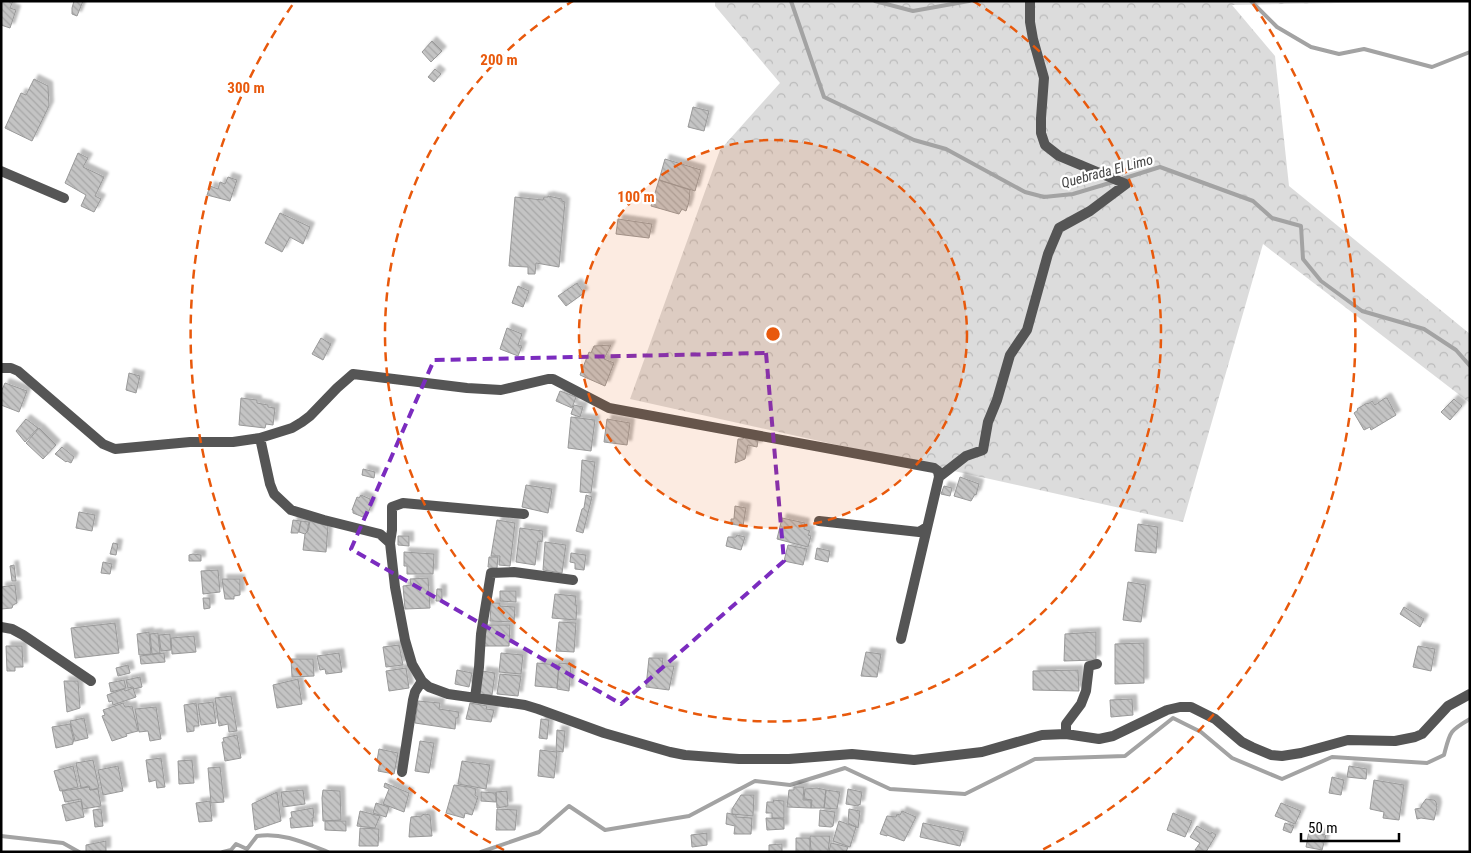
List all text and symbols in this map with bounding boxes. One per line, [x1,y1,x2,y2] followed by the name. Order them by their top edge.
[480,51,518,69] text: 200 m
[227,79,265,97] text: 300 m
[1059,151,1155,191] water label: Quebrada El Limo
[617,188,655,206] text: 100 m
[764,325,782,343] centre of rings
[1301,810,1398,842] scale bar
[1308,819,1338,837] text: 50 m

